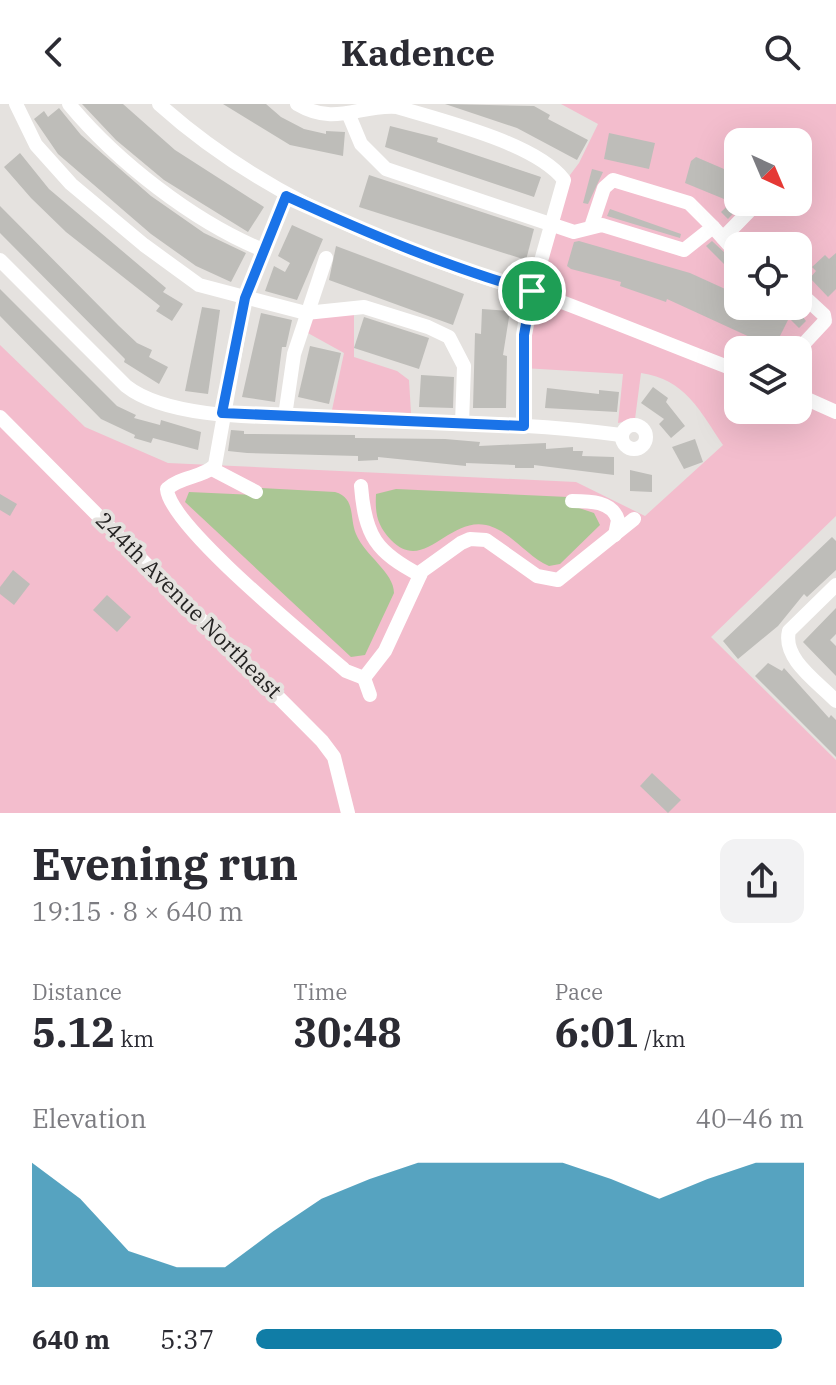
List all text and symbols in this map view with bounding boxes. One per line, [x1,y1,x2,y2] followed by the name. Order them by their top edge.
[341,29,495,76] text: Kadence
[32,30,76,74] icon: back
[760,30,804,74] icon: search
[724,128,812,216] north arrow
[724,128,812,424] map controls
[724,232,812,320] button: locate
[498,257,566,325] pin
[510,269,554,313] icon: arrive
[724,336,812,424] button: layers
[90,505,289,704] street label: 244th Avenue Northeast
[32,835,298,892] text: Evening run
[720,839,804,923] button: share
[32,894,243,928] text: 19:15 · 8 × 640 m
[32,977,122,1006] text: Distance
[293,977,347,1006] text: Time
[555,977,603,1006] text: Pace
[32,1006,115,1058] text: 5.12
[293,1006,401,1058] text: 30:48
[555,1006,639,1058] text: 6:01
[115,1024,154,1053] text: km
[639,1024,686,1053] text: /km
[32,1101,147,1135] text: Elevation
[696,1101,804,1135] text: 40–46 m
[32,1322,110,1356] text: 640 m
[160,1322,214,1356] text: 5:37

